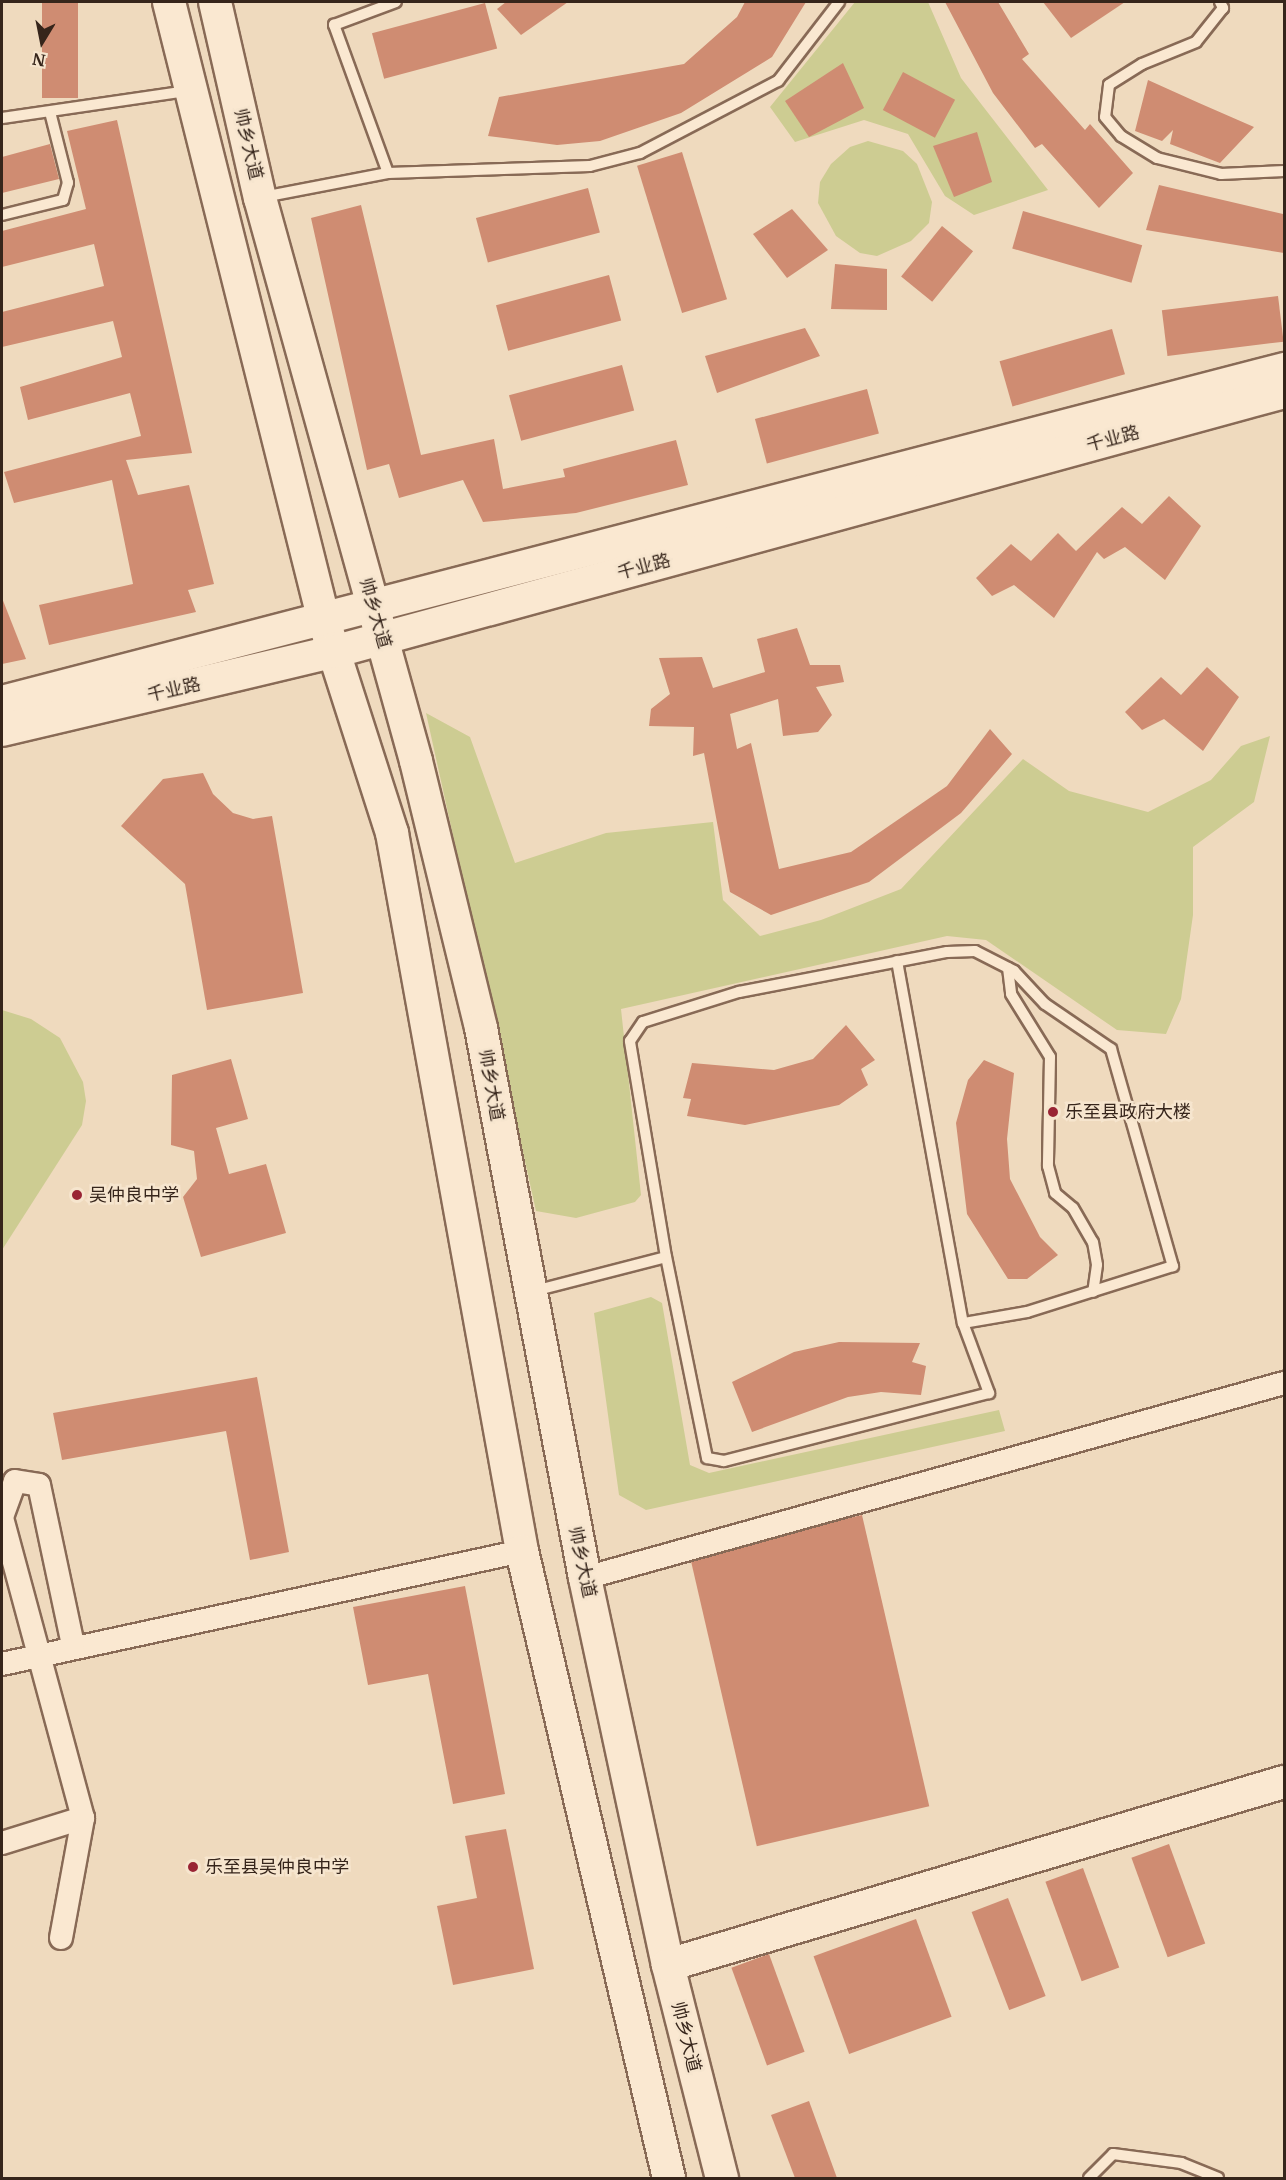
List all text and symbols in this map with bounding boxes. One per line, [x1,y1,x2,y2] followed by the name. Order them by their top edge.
[12,12,72,72] north arrow
[31,49,47,71] text: N
[229,106,267,182] street label: 帅乡大道
[1084,422,1142,456] street label: 千业路
[615,550,673,584] street label: 千业路
[355,575,395,651] street label: 帅乡大道
[145,673,203,707] street label: 千业路
[474,1048,508,1122] street label: 帅乡大道
[1065,1101,1191,1123] place label: 乐至县政府大楼
[1046,1105,1060,1119] marker: 乐至县政府大楼
[89,1184,179,1206] place label: 吴仲良中学
[70,1188,84,1202] marker: 吴仲良中学
[564,1525,600,1599] street label: 帅乡大道
[205,1856,349,1878] place label: 乐至县吴仲良中学
[186,1860,200,1874] marker: 乐至县吴仲良中学
[667,1999,705,2075] street label: 帅乡大道

